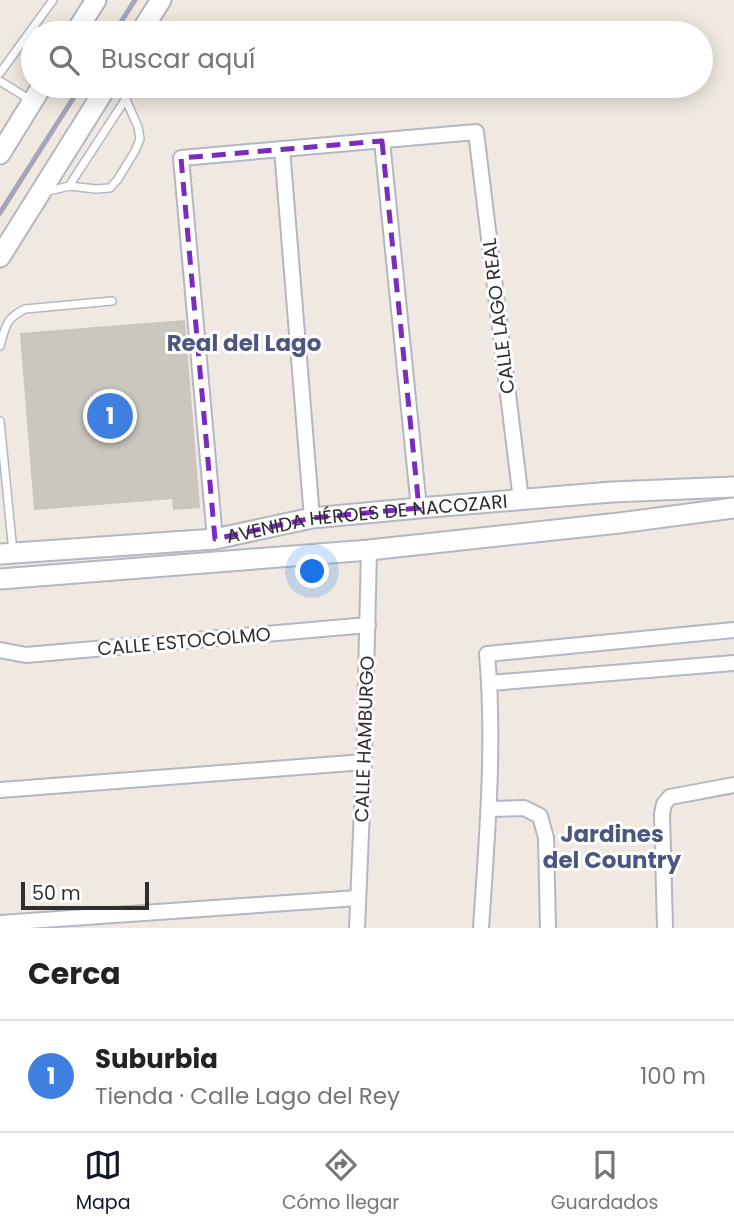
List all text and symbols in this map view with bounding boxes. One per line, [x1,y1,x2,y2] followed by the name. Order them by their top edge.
[21,21,713,98] search box
[45,41,83,79] icon: search
[101,41,255,77] text: Buscar aquí
[476,236,521,395] street label: CALLE LAGO REAL
[167,327,321,359] district label: Real del Lago
[87,390,133,442] pin: 1
[224,488,508,550] street label: AVENIDA HÉROES DE NACOZARI
[295,554,329,588] your location
[96,620,272,663] street label: CALLE ESTOCOLMO
[348,655,381,823] street label: CALLE HAMBURGO
[543,818,682,876] district label: Jardines del Country
[21,879,149,911] scale bar
[32,880,81,907] text: 50 m
[28,952,121,995] text: Cerca
[95,1041,218,1077] text: Suburbia
[47,1060,55,1092] text: 1
[640,1060,706,1092] text: 100 m
[95,1080,400,1112] text: Tienda · Calle Lago del Rey
[76,1146,131,1217] tab: Mapa
[282,1146,399,1217] tab: Cómo llegar
[551,1146,658,1217] tab: Guardados

